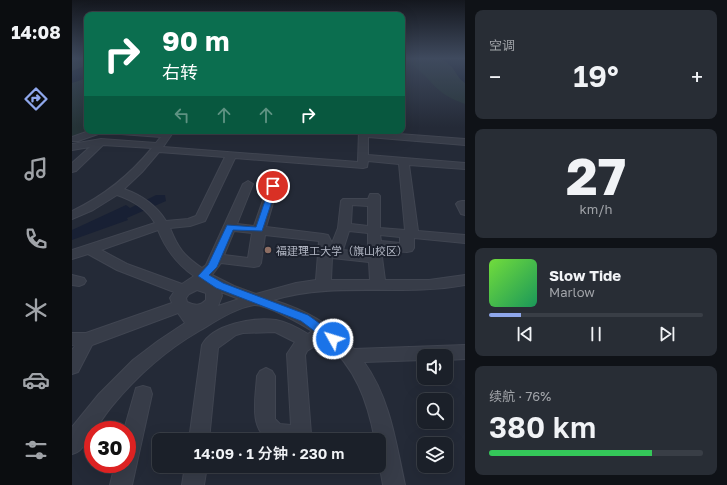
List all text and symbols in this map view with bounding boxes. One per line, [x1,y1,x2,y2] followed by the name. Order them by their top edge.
[11,21,61,43] text: 14:08
[162,24,229,57] text: 90 m
[96,28,148,80] icon: right
[489,37,515,53] text: 空调
[573,58,619,94] text: 19°
[162,61,198,83] text: 右转
[489,63,501,90] text: −
[691,63,703,90] text: +
[22,85,50,113] icon: directions
[171,104,193,126] icon: left
[213,104,235,126] icon: ahead
[255,104,277,126] icon: ahead
[297,104,319,126] icon: right
[566,144,626,206] text: 27
[22,155,50,183] icon: music
[256,169,290,203] pin
[262,175,284,197] icon: arrive
[579,201,613,217] text: km/h
[22,225,50,253] icon: phone
[276,244,408,257] place label: 福建理工大学（旗山校区）
[263,245,273,255] marker: 福建理工大学（旗山校区）
[549,266,621,284] text: Slow Tide
[549,284,595,300] text: Marlow
[22,296,50,324] icon: climate
[312,318,354,360] position arrow
[514,323,536,345] icon: previous
[585,323,607,345] icon: pause
[656,323,678,345] icon: next
[417,349,453,473] map controls
[417,349,453,385] button: sound
[22,366,50,394] icon: car
[489,388,551,404] text: 续航 · 76%
[417,393,453,429] button: search
[489,409,596,445] text: 380 km
[84,421,136,473] speed limit sign: 30
[22,436,50,464] icon: filters
[417,437,453,473] button: layers
[194,444,344,462] text: 14:09 · 1 分钟 · 230 m

